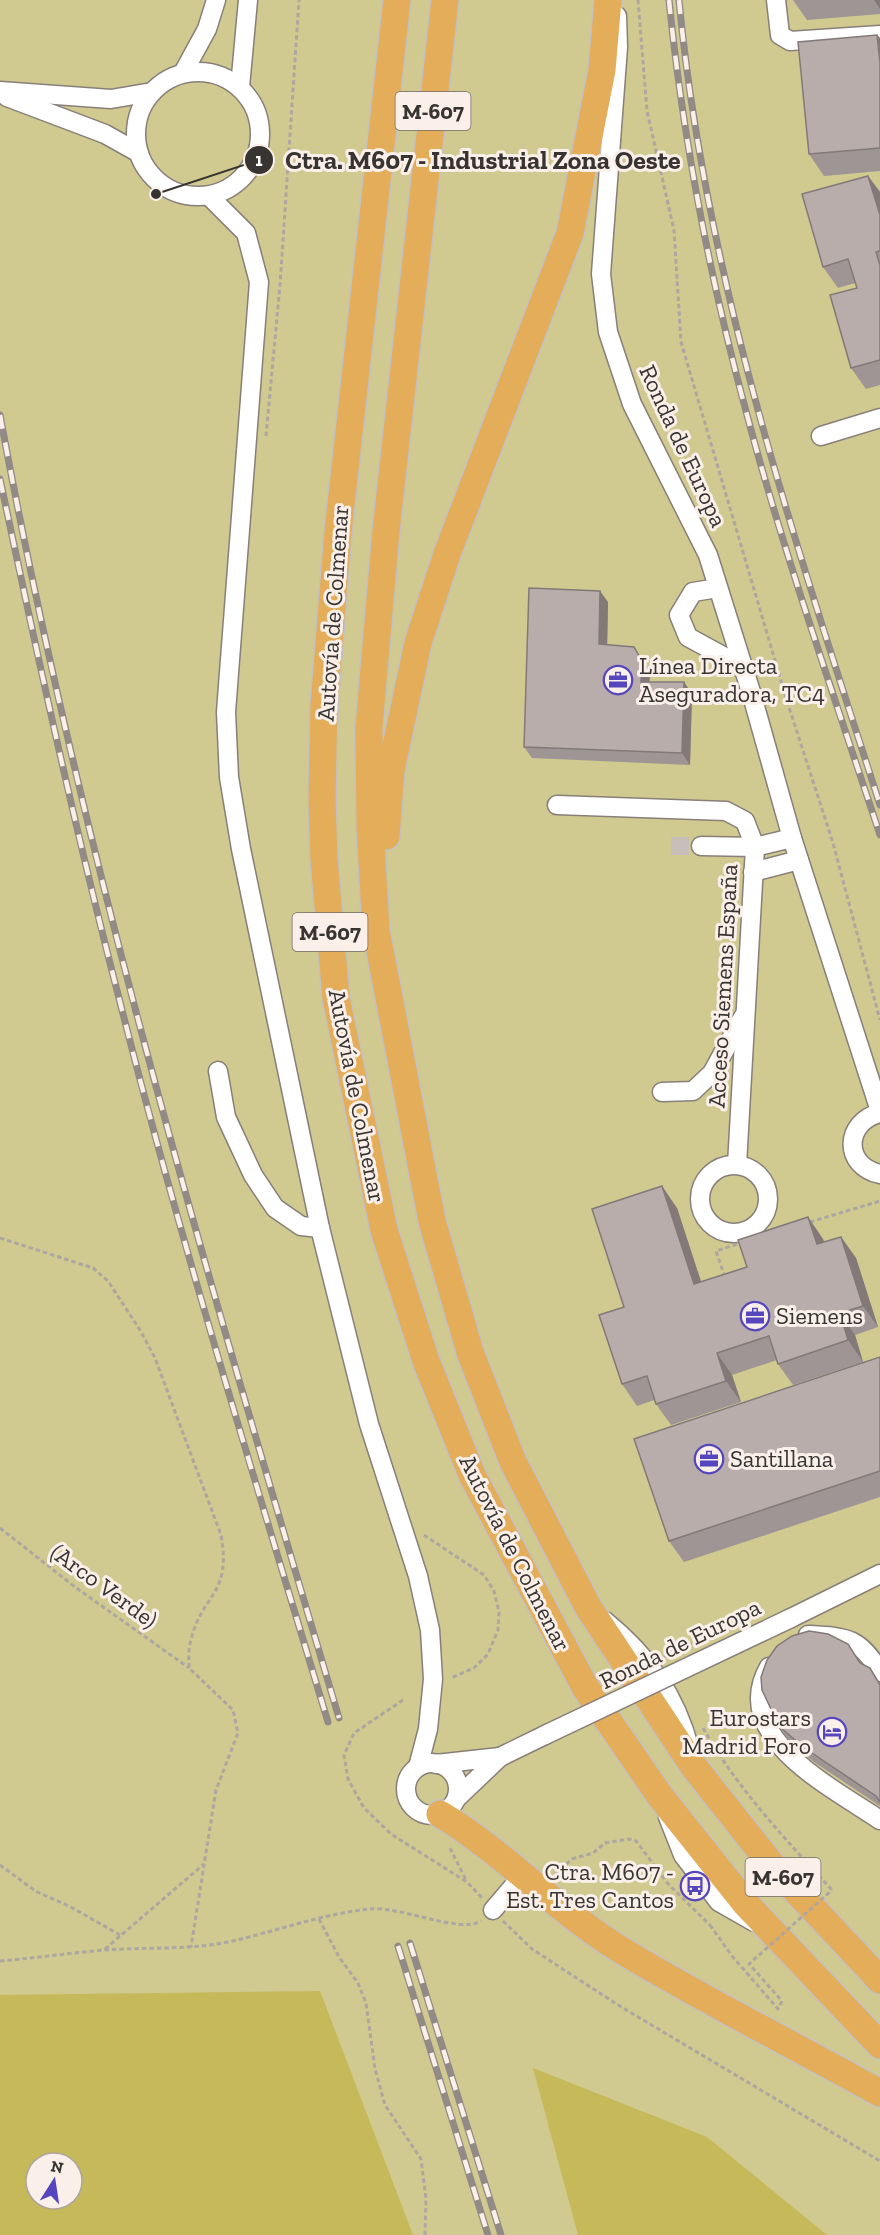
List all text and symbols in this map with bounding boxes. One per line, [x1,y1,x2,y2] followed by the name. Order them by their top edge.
[396,92,470,130] road number: M-607
[244,138,693,182] callout: Ctra. M607 - Industrial Zona Oeste
[285,144,681,176] text: Ctra. M607 - Industrial Zona Oeste
[255,149,263,171] text: 1
[633,360,734,532] street label: Ronda de Europa
[310,504,355,722] street label: Autovía de Colmenar
[639,651,825,708] place label: Línea Directa Aseguradora, TC4
[602,664,634,696] office icon: Línea Directa Aseguradora, TC4
[702,863,743,1109] street label: Acceso Siemens España
[292,913,368,951] road number: M-607
[323,987,392,1205] street label: Autovía de Colmenar
[739,1300,771,1332] office icon: Siemens
[776,1301,863,1330] place label: Siemens
[693,1443,725,1475] office icon: Santillana
[730,1444,834,1473] place label: Santillana
[453,1450,578,1656] street label: Autovía de Colmenar
[45,1537,163,1634] street label: (Arco Verde)
[595,1592,765,1695] street label: Ronda de Europa
[682,1703,811,1760] place label: Eurostars Madrid Foro
[816,1716,848,1748] hotel icon: Eurostars Madrid Foro
[506,1857,674,1914] place label: Ctra. M607 - Est. Tres Cantos
[746,1858,820,1896] road number: M-607
[679,1870,711,1902] bus stop icon: Ctra. M607 - Est. Tres Cantos
[24,2151,84,2211] north arrow
[49,2156,65,2177] text: N

